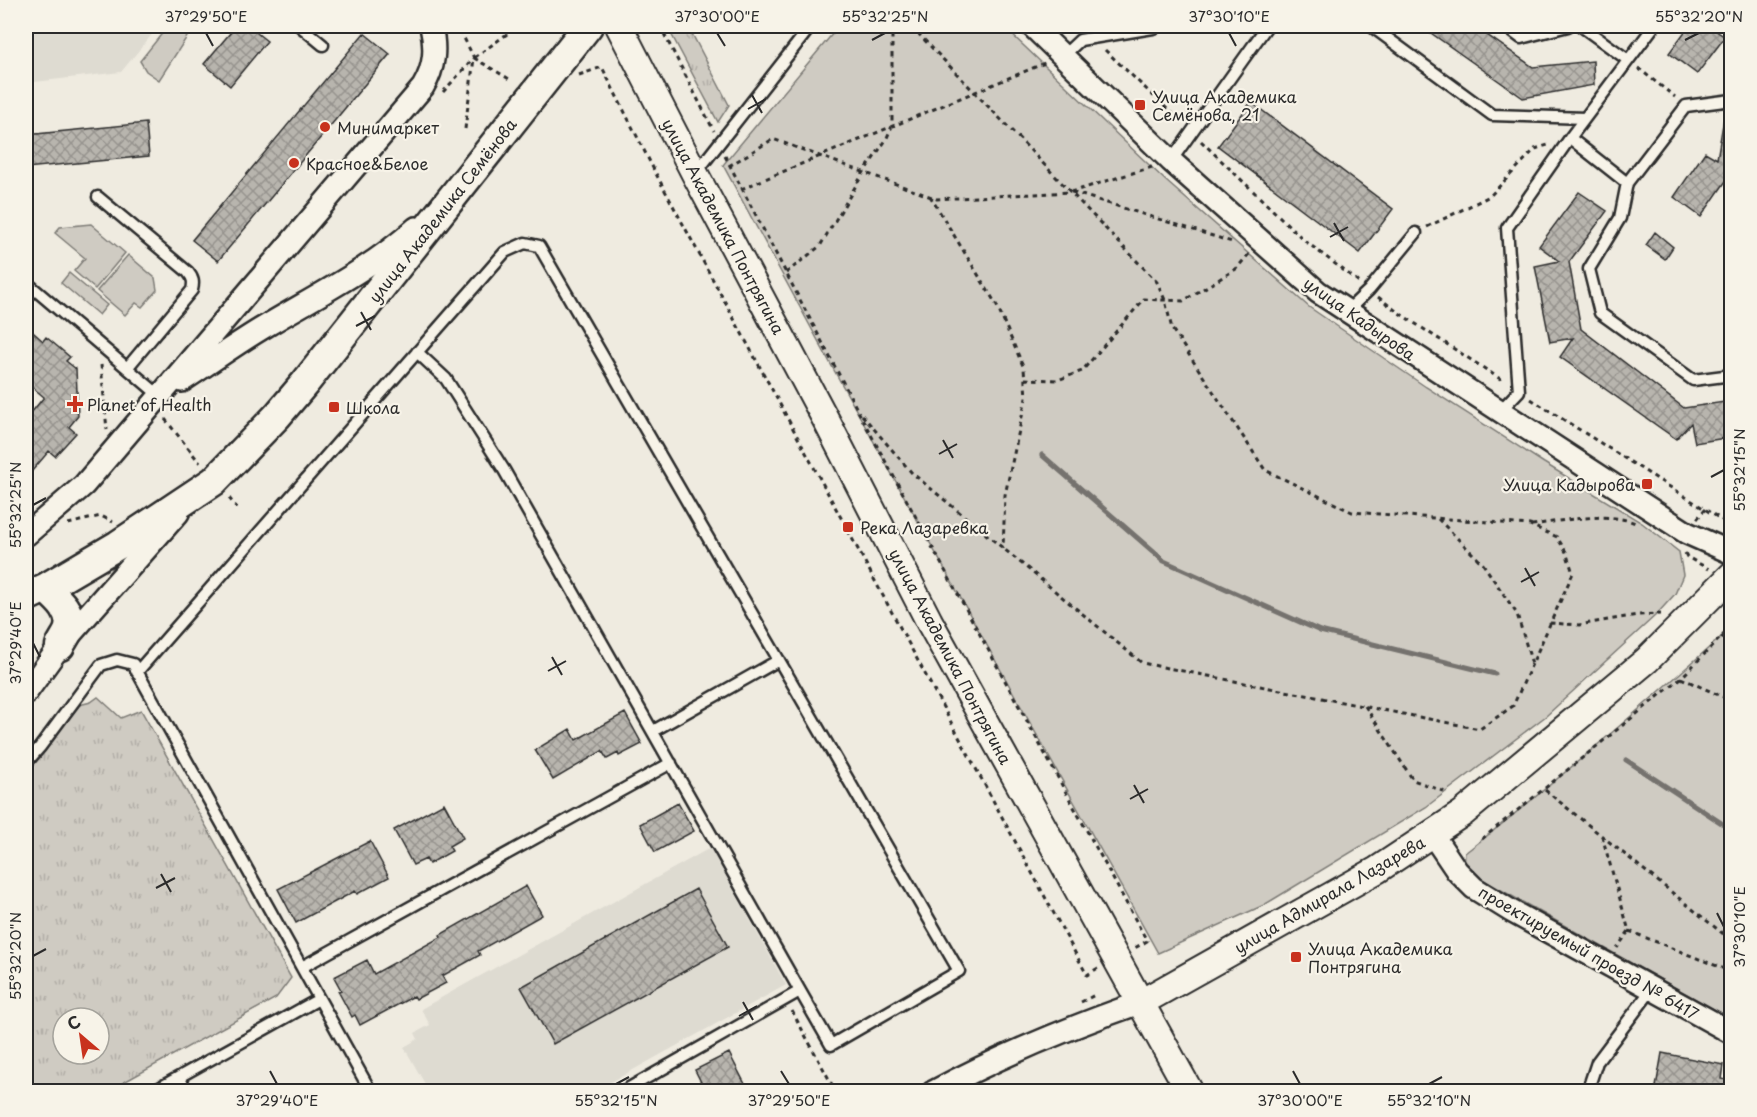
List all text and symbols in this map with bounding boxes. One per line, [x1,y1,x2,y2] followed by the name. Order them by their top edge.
[165,4,247,27] text: 37°29'50"E
[674,4,760,27] text: 37°30'00"E
[842,4,928,27] text: 55°32'25"N
[1188,4,1270,27] text: 37°30'10"E
[1655,4,1743,27] text: 55°32'20"N
[1152,84,1297,126] place label: Улица Академика Семёнова, 21
[1133,98,1147,112] marker: Улица Академика Семёнова, 21
[362,113,522,307] street label: улица Академика Семёнова
[657,114,791,338] street label: улица Академика Понтрягина
[337,115,439,139] place label: Минимаркет
[318,120,332,134] marker: Минимаркет
[306,151,428,175] place label: Красное&Белое
[287,156,301,170] marker: Красное&Белое
[1299,270,1421,366] street label: улица Кадырова
[87,392,212,416] place label: Planet of Health
[346,395,400,419] place label: Школа
[68,397,82,411] marker: Planet of Health
[327,400,341,414] marker: Школа
[1727,428,1750,512] text: 55°32'15"N
[3,462,26,548] text: 55°32'25"N
[1503,472,1635,496] place label: Улица Кадырова
[1640,477,1654,491] marker: Улица Кадырова
[860,515,988,539] place label: Река Лазаревка
[841,520,855,534] marker: Река Лазаревка
[884,544,1018,768] street label: улица Академика Понтрягина
[3,601,26,685] text: 37°29'40"E
[1229,829,1429,959] street label: улица Адмирала Лазарева
[1474,879,1704,1025] street label: проектируемый проезд № 6417
[1727,886,1750,968] text: 37°30'10"E
[3,912,26,1000] text: 55°32'20"N
[1308,936,1453,978] place label: Улица Академика Понтрягина
[1289,950,1303,964] marker: Улица Академика Понтрягина
[51,1006,111,1066] north arrow
[62,1009,84,1035] text: С
[235,1088,319,1111] text: 37°29'40"E
[574,1088,658,1111] text: 55°32'15"N
[748,1088,830,1111] text: 37°29'50"E
[1257,1088,1343,1111] text: 37°30'00"E
[1387,1088,1471,1111] text: 55°32'10"N

